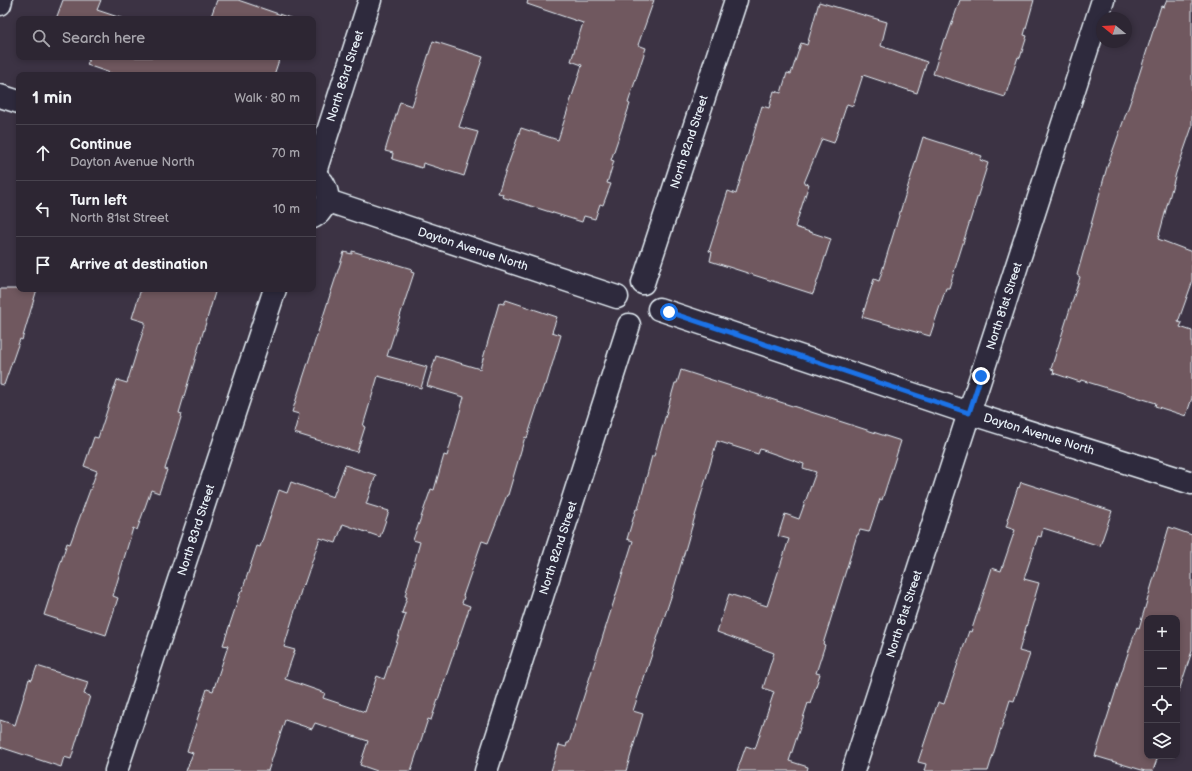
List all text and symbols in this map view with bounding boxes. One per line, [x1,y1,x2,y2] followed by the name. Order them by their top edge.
[1096,12,1132,48] north arrow
[16,16,316,60] search box
[30,27,52,49] icon: search
[324,28,367,124] street label: North 83rd Street
[62,29,145,48] text: Search here
[32,88,72,108] text: 1 min
[234,90,300,106] text: Walk · 80 m
[667,93,712,191] street label: North 82nd Street
[70,135,132,154] text: Continue
[32,142,54,164] icon: ahead
[272,145,300,161] text: 70 m
[70,154,195,170] text: Dayton Avenue North
[70,191,127,210] text: Turn left
[32,198,54,220] icon: left
[273,201,300,217] text: 10 m
[70,210,169,226] text: North 81st Street
[416,225,530,274] street label: Dayton Avenue North
[32,254,54,276] icon: arrive
[70,255,208,274] text: Arrive at destination
[983,260,1026,352] street label: North 81st Street
[660,303,678,321] route start
[972,367,990,385] route end
[982,410,1096,459] street label: Dayton Avenue North
[175,482,218,578] street label: North 83rd Street
[536,499,581,597] street label: North 82nd Street
[883,568,926,660] street label: North 81st Street
[1144,615,1180,759] map controls
[1144,615,1180,651] button: +
[1144,651,1180,687] button: −
[1144,687,1180,723] button: locate
[1144,723,1180,759] button: layers

